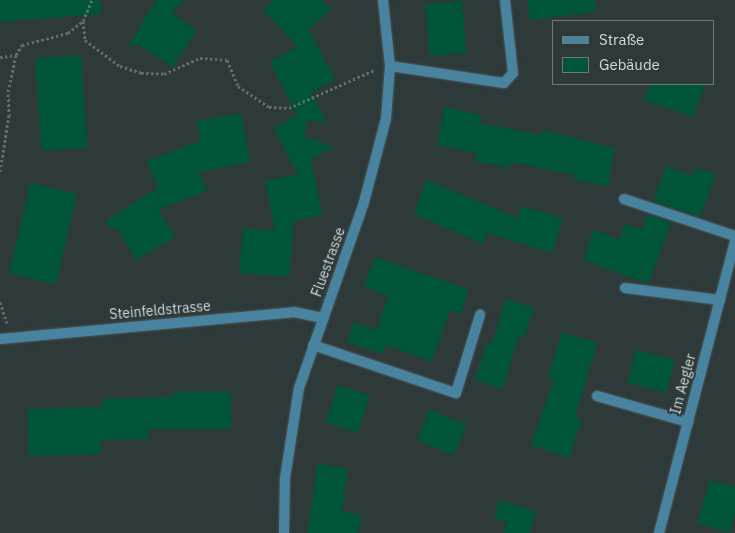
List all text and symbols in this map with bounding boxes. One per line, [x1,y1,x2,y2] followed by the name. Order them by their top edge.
[552,20,715,85] legend
[599,30,644,49] text: Straße
[599,55,660,74] text: Gebäude
[308,225,348,299] street label: Fluestrasse
[109,297,211,323] street label: Steinfeldstrasse
[667,352,699,416] street label: Im Aegler

